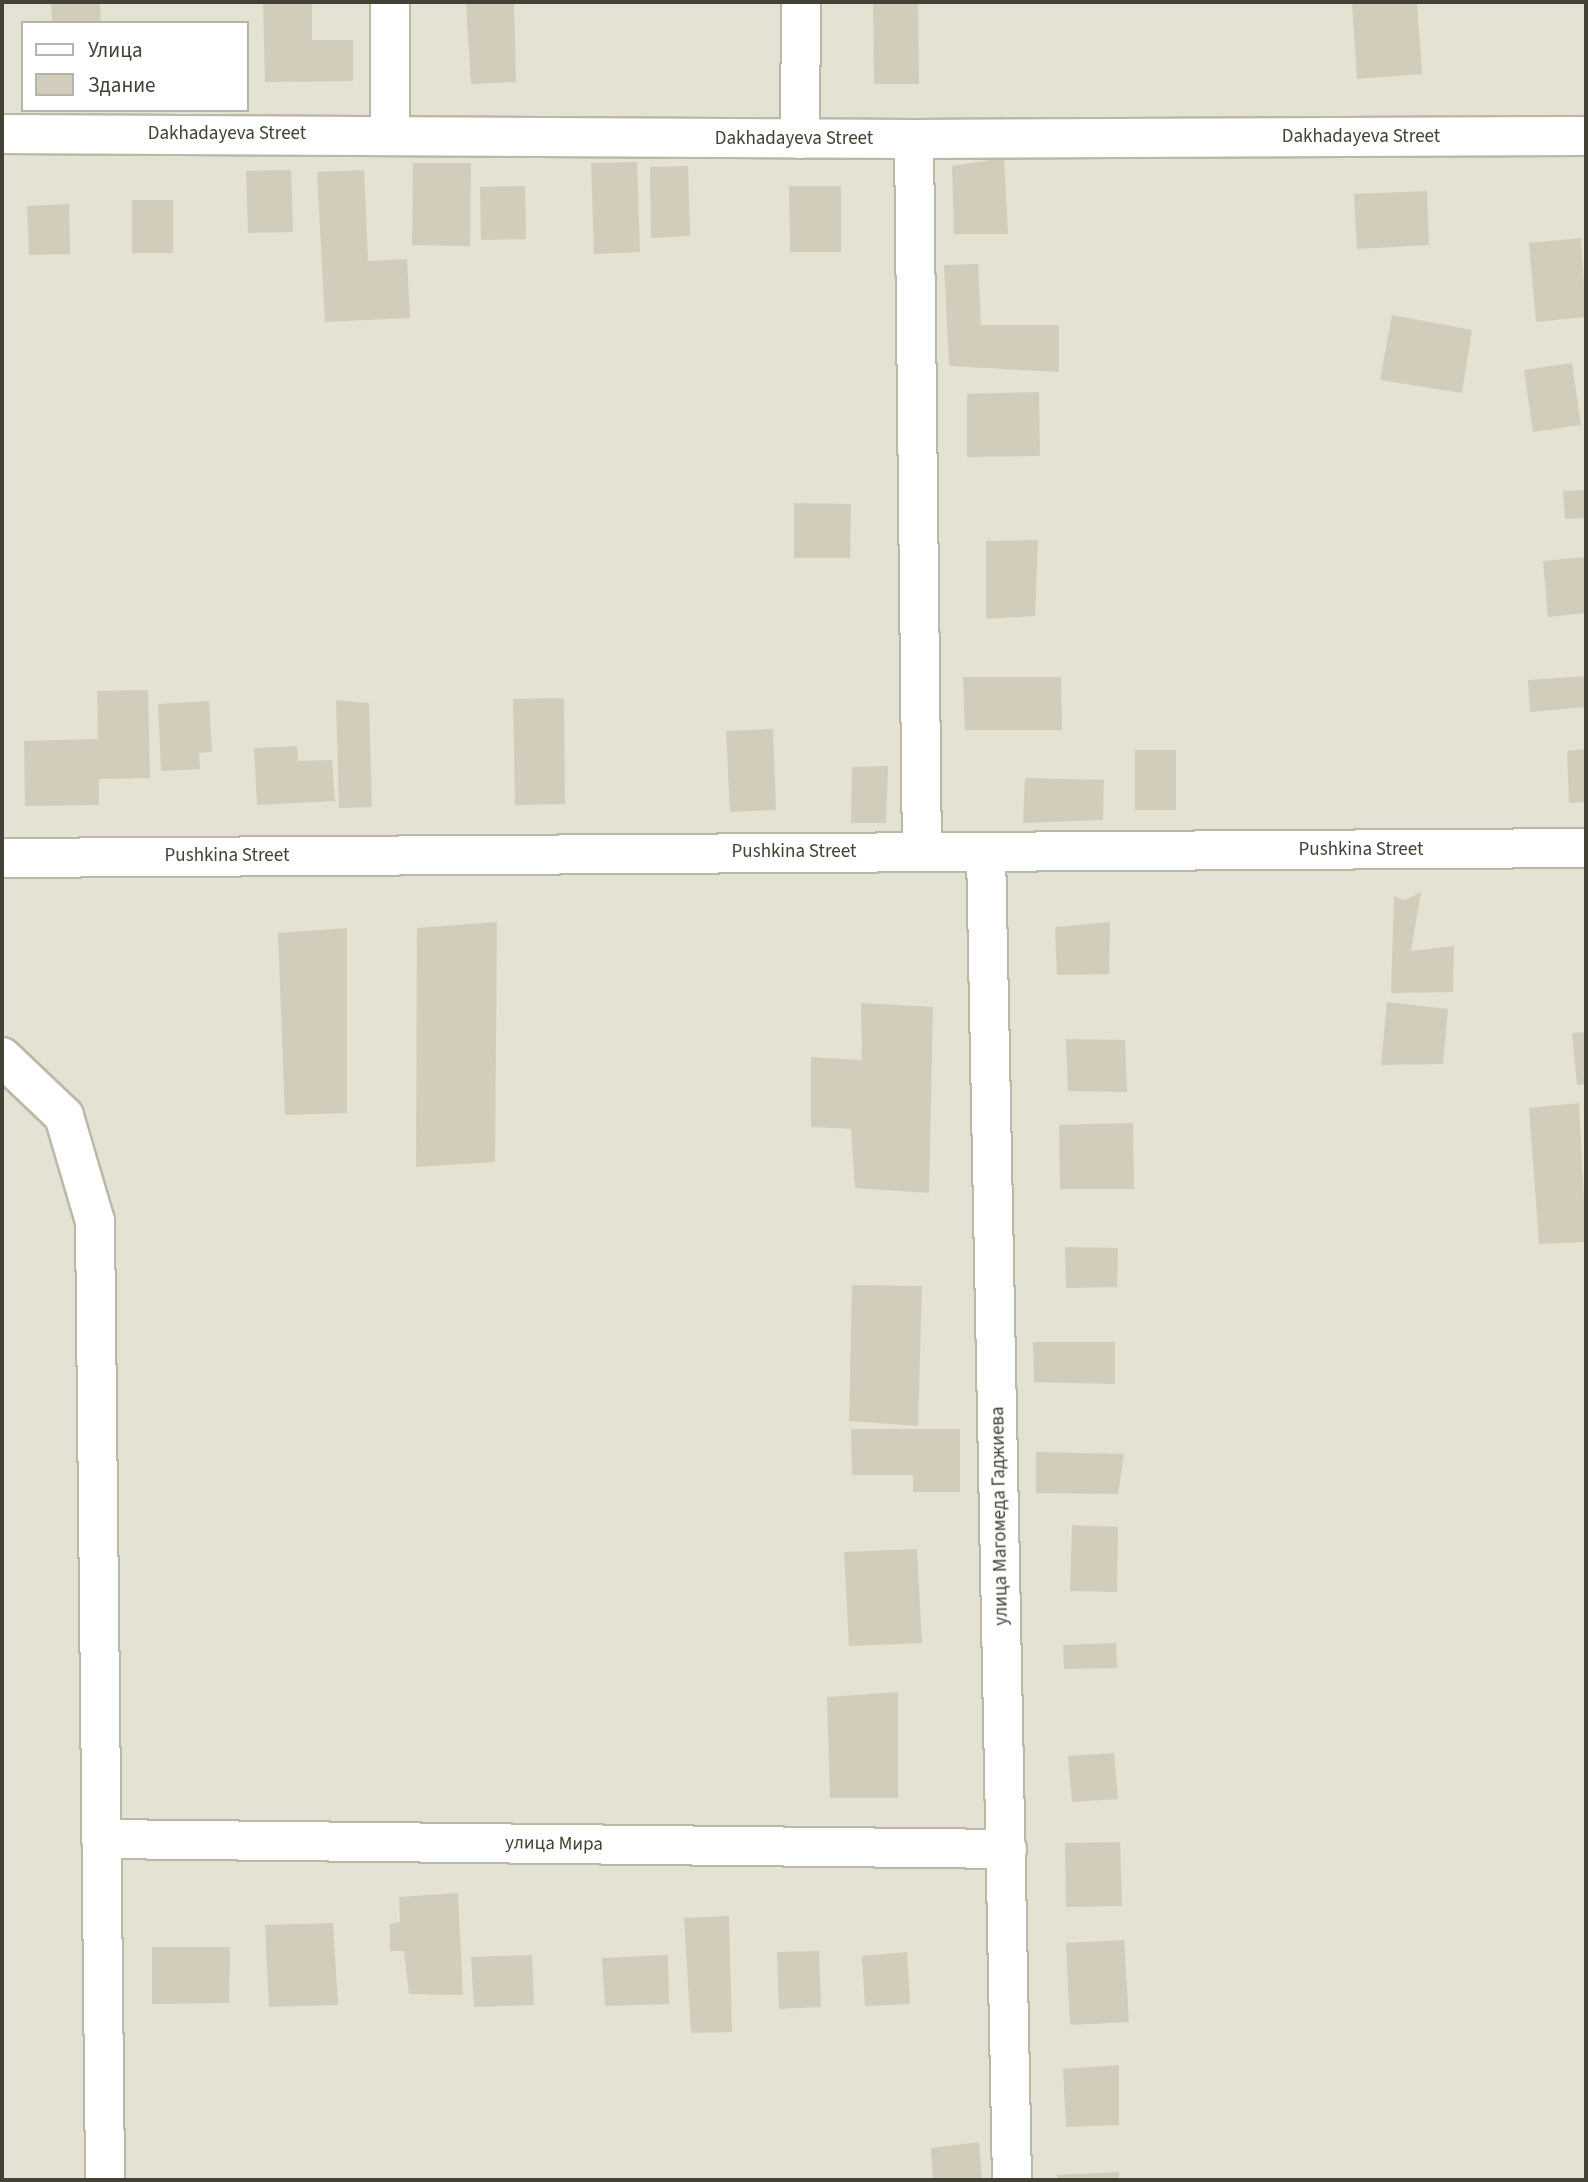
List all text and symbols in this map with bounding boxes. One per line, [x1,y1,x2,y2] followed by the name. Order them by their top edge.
[21,21,248,112] legend
[88,35,143,65] text: Улица
[88,70,156,100] text: Здание
[148,123,306,145] street label: Dakhadayeva Street
[1282,126,1440,148] street label: Dakhadayeva Street
[715,128,873,150] street label: Dakhadayeva Street
[1299,839,1423,861] street label: Pushkina Street
[732,841,856,863] street label: Pushkina Street
[165,845,289,867] street label: Pushkina Street
[987,1406,1013,1626] street label: улица Магомеда Гаджиева
[505,1832,603,1856] street label: улица Мира

